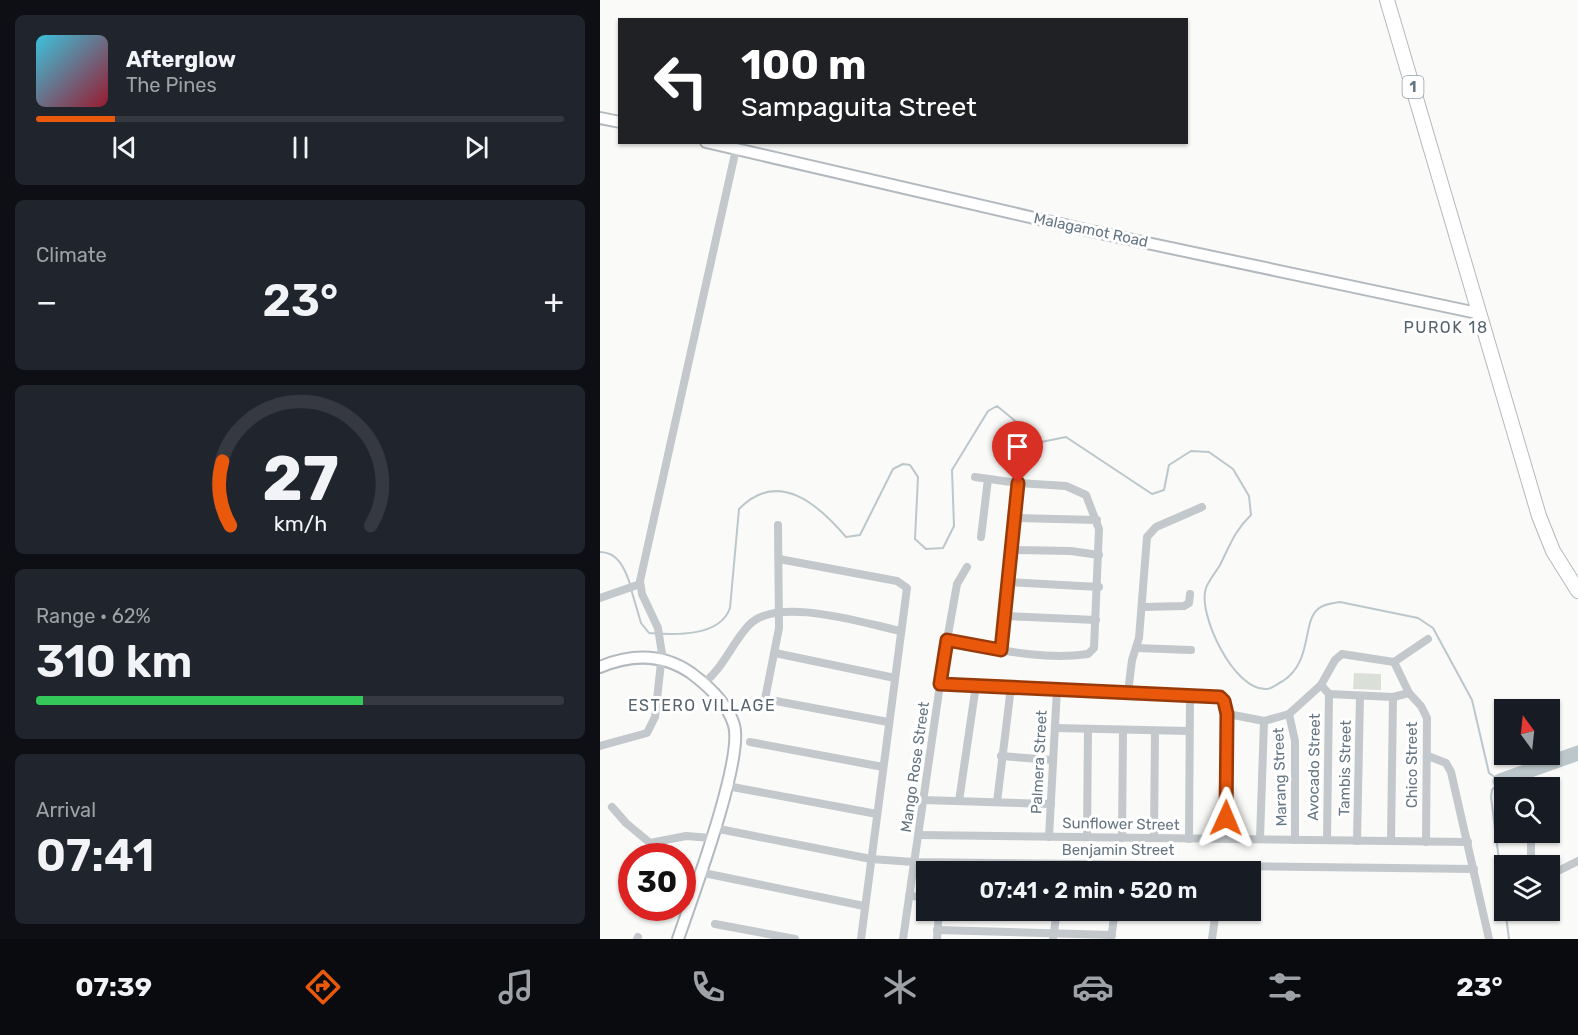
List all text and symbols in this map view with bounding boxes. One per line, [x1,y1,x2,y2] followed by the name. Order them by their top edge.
[741,40,866,90] text: 100 m
[642,42,720,120] icon: left
[126,46,236,73] text: Afterglow
[126,73,217,97] text: The Pines
[1402,76,1424,98] road number: 1
[741,91,977,123] text: Sampaguita Street
[108,131,141,164] icon: previous
[284,131,317,164] icon: pause
[460,131,493,164] icon: next
[1032,209,1150,251] street label: Malagamot Road
[36,243,107,267] text: Climate
[263,274,338,327] text: 23°
[36,282,57,321] text: −
[543,282,564,321] text: +
[1403,318,1489,337] district label: PUROK 18
[992,421,1043,483] pin
[1001,430,1034,463] icon: arrive
[262,443,338,517] text: 27
[273,512,327,537] text: km/h
[36,604,151,628] text: Range · 62%
[36,635,192,688] text: 310 km
[628,696,776,715] district label: ESTERO VILLAGE
[1494,699,1560,765] north arrow
[1494,699,1560,921] map controls
[897,700,933,834] street label: Mango Rose Street
[1027,709,1051,814] street label: Palmera Street
[1304,713,1324,821] street label: Avocado Street
[1335,720,1355,816] street label: Tambis Street
[1403,722,1421,808] street label: Chico Street
[1269,727,1291,827] street label: Marang Street
[1494,777,1560,843] button: search
[1194,786,1258,850] position arrow
[36,798,96,822] text: Arrival
[1062,814,1180,834] street label: Sunflower Street
[36,829,154,882] text: 07:41
[1062,841,1174,859] street label: Benjamin Street
[618,843,696,921] speed limit sign: 30
[1494,855,1560,921] button: layers
[979,877,1198,904] text: 07:41 · 2 min · 520 m
[302,966,344,1008] icon: directions
[495,966,537,1008] icon: music
[687,966,729,1008] icon: phone
[879,966,921,1008] icon: climate
[1072,966,1114,1008] icon: car
[1264,966,1306,1008] icon: filters
[75,971,152,1003] text: 07:39
[1456,971,1503,1003] text: 23°

